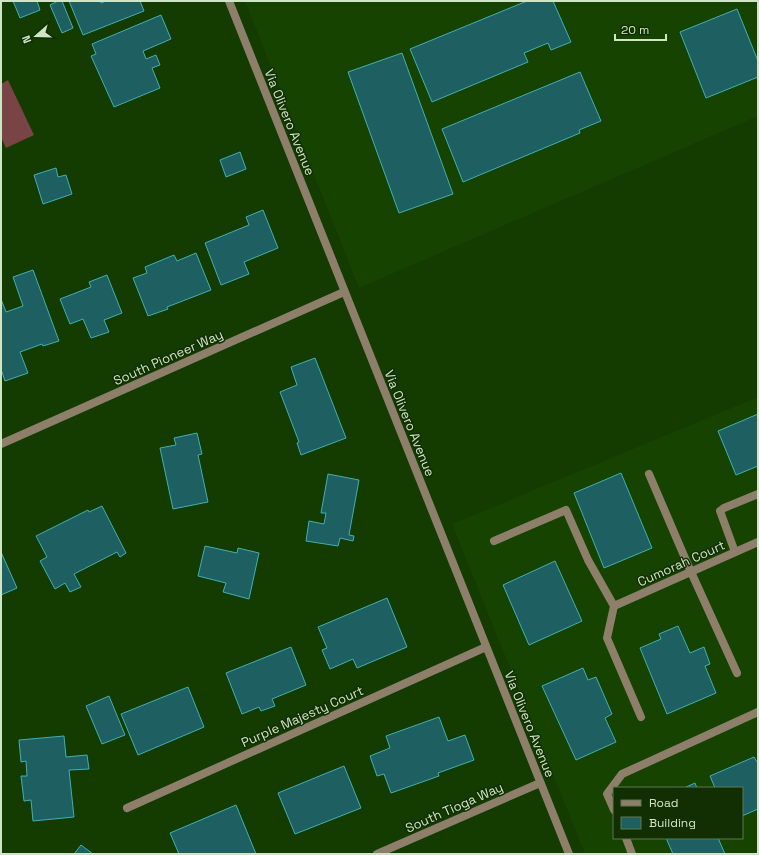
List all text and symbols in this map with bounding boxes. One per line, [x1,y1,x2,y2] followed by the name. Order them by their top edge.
[16,16,56,56] north arrow
[615,16,666,42] scale bar
[621,22,649,38] text: 20 m
[19,34,34,45] text: N
[260,66,319,178] street label: Via Olivero Avenue
[111,326,226,389] street label: South Pioneer Way
[380,367,439,479] street label: Via Olivero Avenue
[635,537,728,590] street label: Cumorah Court
[500,668,559,780] street label: Via Olivero Avenue
[238,682,366,751] street label: Purple Majesty Court
[403,778,506,837] street label: South Tioga Way
[613,787,743,839] legend
[649,795,678,811] text: Road
[649,815,696,831] text: Building

